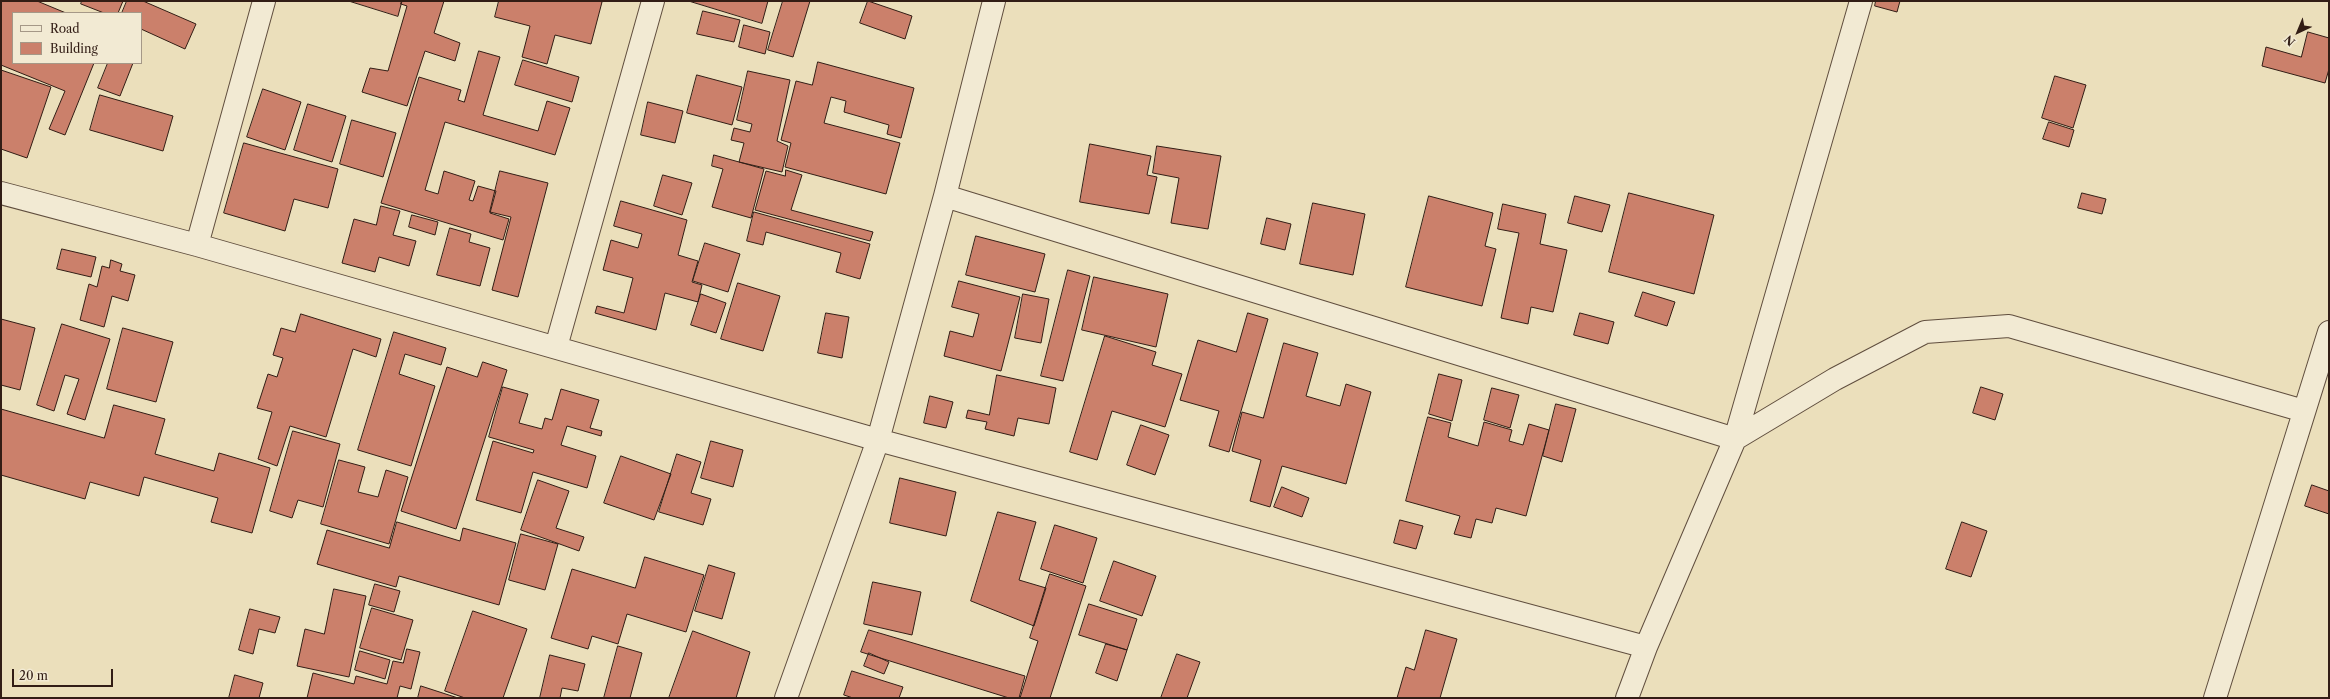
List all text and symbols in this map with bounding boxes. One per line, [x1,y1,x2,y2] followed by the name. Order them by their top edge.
[12,12,142,64] legend
[2278,12,2318,52] north arrow
[50,21,80,36] text: Road
[2281,32,2298,49] text: N
[50,41,98,56] text: Building
[14,661,115,687] scale bar
[19,668,48,683] text: 20 m

